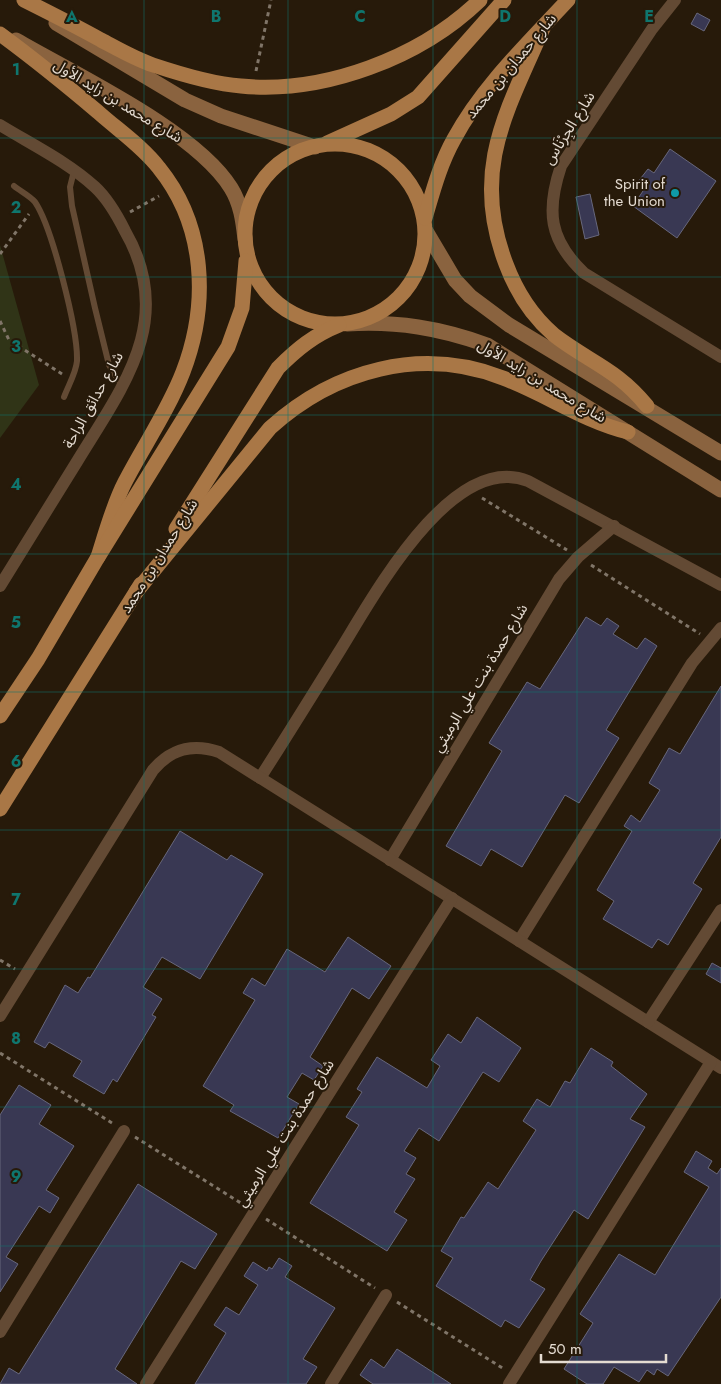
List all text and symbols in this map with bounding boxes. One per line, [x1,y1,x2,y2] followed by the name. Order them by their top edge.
[65,5,78,28] text: A
[211,5,221,28] text: B
[354,5,366,28] text: C
[499,5,511,28] text: D
[644,5,654,28] text: E
[460,9,562,124] street label: شارع حمدان بن محمد
[49,54,187,149] street label: شارع محمد بن زايد الأول
[12,58,20,81] text: 1
[538,87,601,169] street label: شارع الجِرْنَاس
[604,173,666,212] place label: Spirit of the Union
[669,187,681,199] marker: Spirit of the Union
[11,196,21,219] text: 2
[473,334,611,429] street label: شارع محمد بن زايد الأول
[11,335,21,358] text: 3
[57,347,130,453] street label: شارع حدائق الراحة
[10,473,22,496] text: 4
[115,494,204,618] street label: شارع حمدان بن محمد
[427,599,534,757] street label: شارع حمدة بنت علي الرميثي
[11,611,21,634] text: 5
[11,750,21,773] text: 6
[11,888,21,911] text: 7
[11,1027,21,1050] text: 8
[231,1055,340,1212] street label: شارع حمدة بنت علي الرميثي
[11,1165,21,1188] text: 9
[541,1332,666,1364] scale bar
[548,1338,582,1360] text: 50 m

